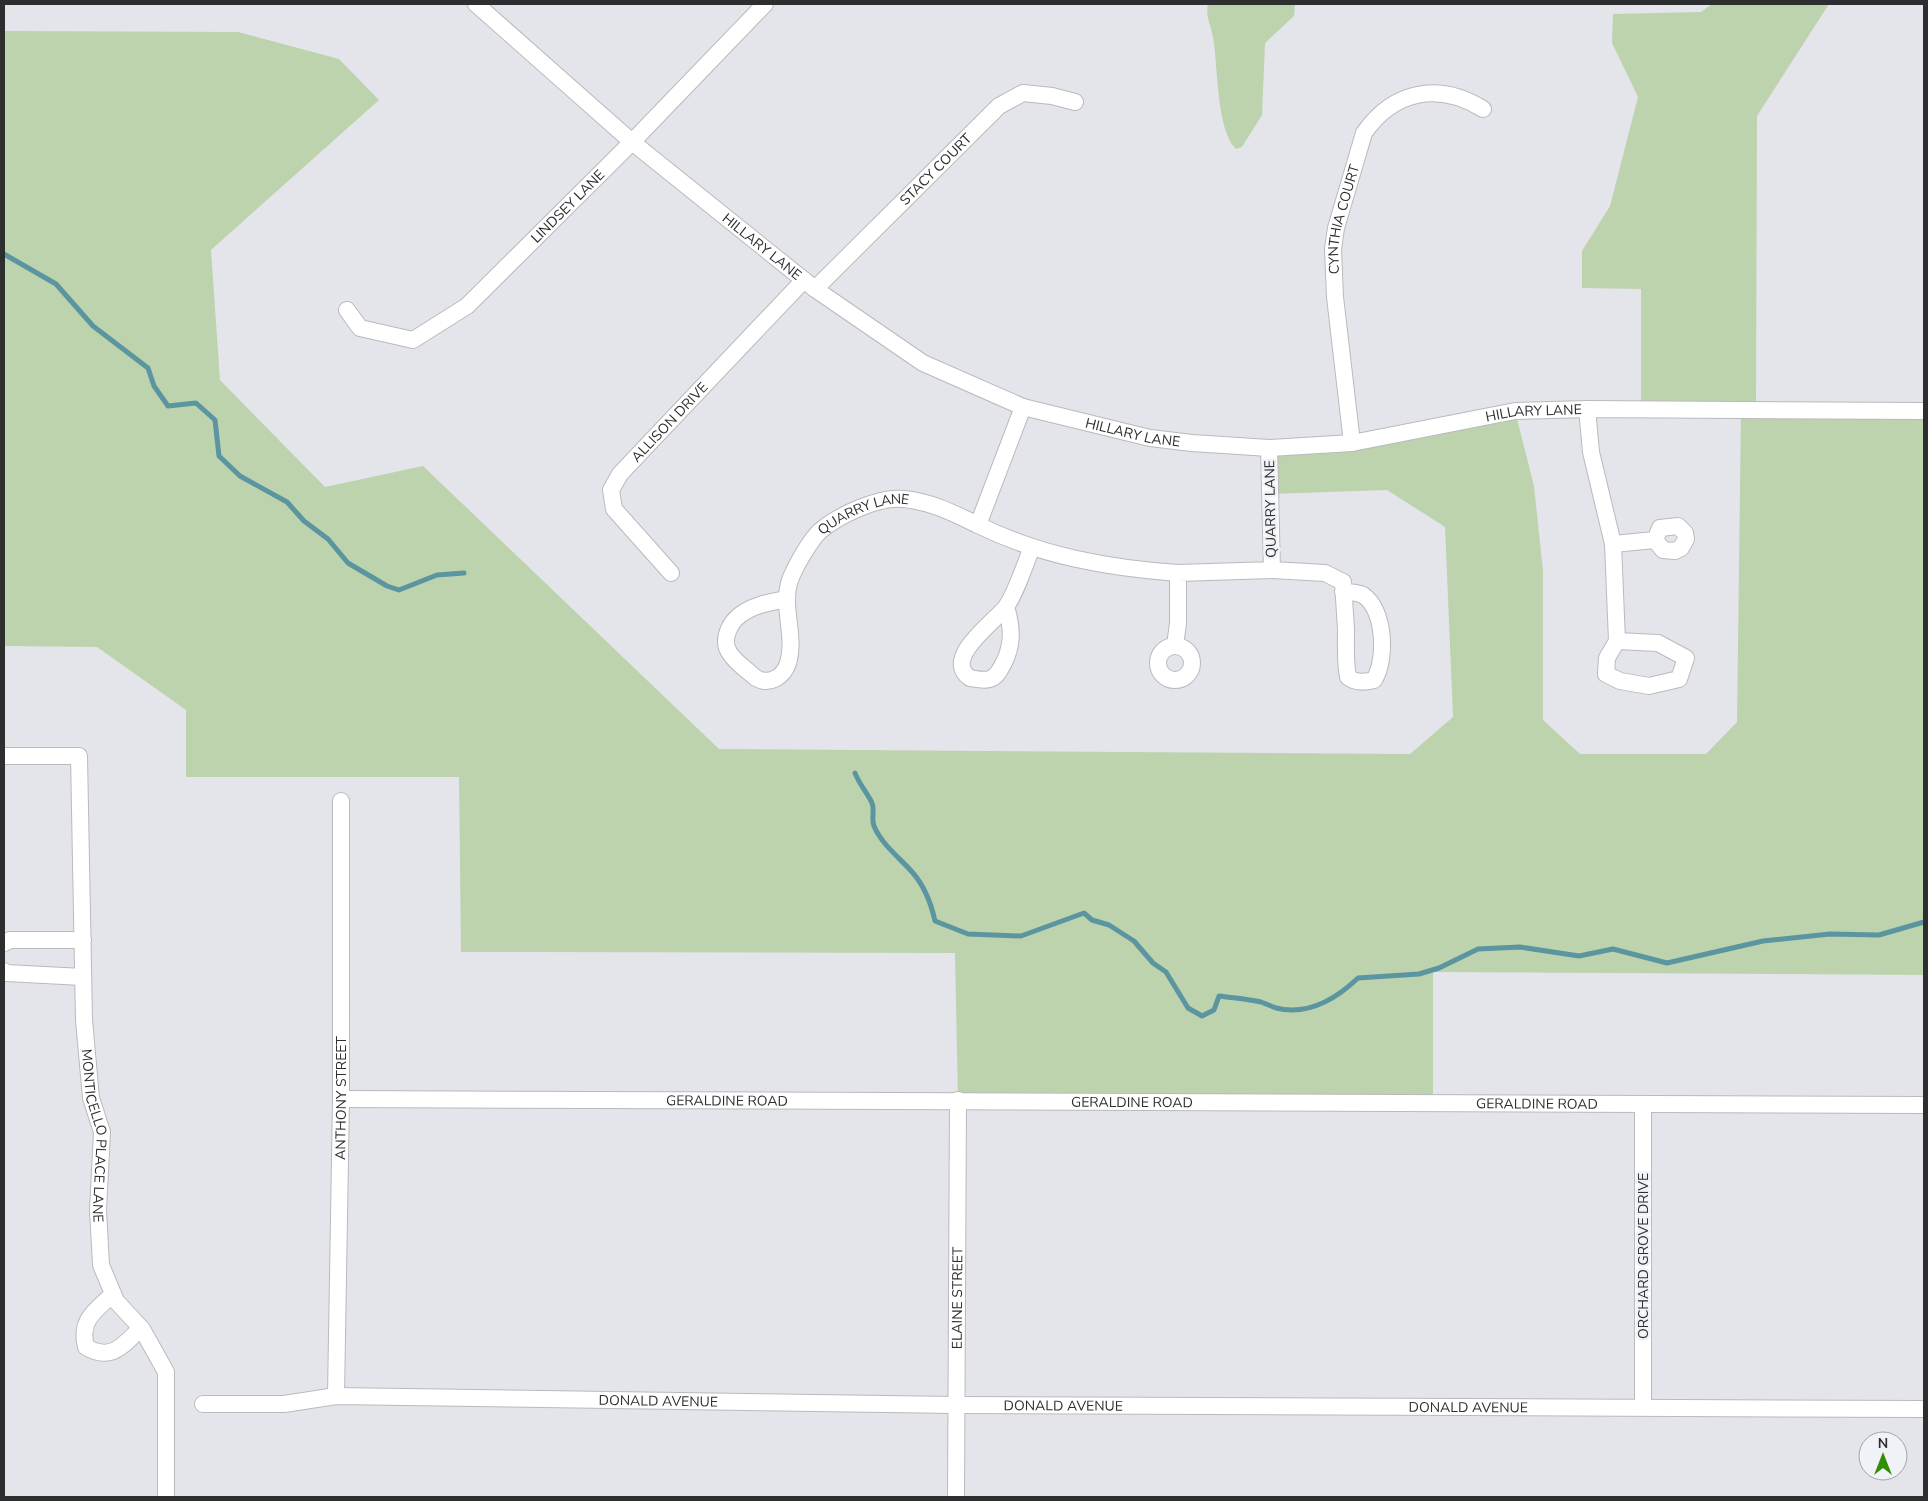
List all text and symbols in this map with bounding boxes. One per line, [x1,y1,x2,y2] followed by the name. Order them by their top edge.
[896,129,977,210] street label: STACY COURT
[1324,162,1364,275] street label: CYNTHIA COURT
[527,166,609,247] street label: LINDSEY LANE
[718,209,805,285] street label: HILLARY LANE
[627,378,712,466] street label: ALLISON DRIVE
[1484,400,1582,427] street label: HILLARY LANE
[1083,414,1181,452] street label: HILLARY LANE
[1260,460,1281,558] street label: QUARRY LANE
[814,490,910,539] street label: QUARRY LANE
[331,1036,351,1160] street label: ANTHONY STREET
[77,1048,112,1223] street label: MONTICELLO PLACE LANE
[666,1091,788,1111] street label: GERALDINE ROAD
[1071,1093,1193,1112] street label: GERALDINE ROAD
[1476,1094,1598,1114] street label: GERALDINE ROAD
[1634,1173,1653,1339] street label: ORCHARD GROVE DRIVE
[948,1246,967,1349] street label: ELAINE STREET
[599,1391,718,1412] street label: DONALD AVENUE
[1004,1396,1123,1416] street label: DONALD AVENUE
[1409,1398,1528,1417] street label: DONALD AVENUE
[1858,1431,1908,1481] north arrow
[1878,1434,1888,1453] text: N

